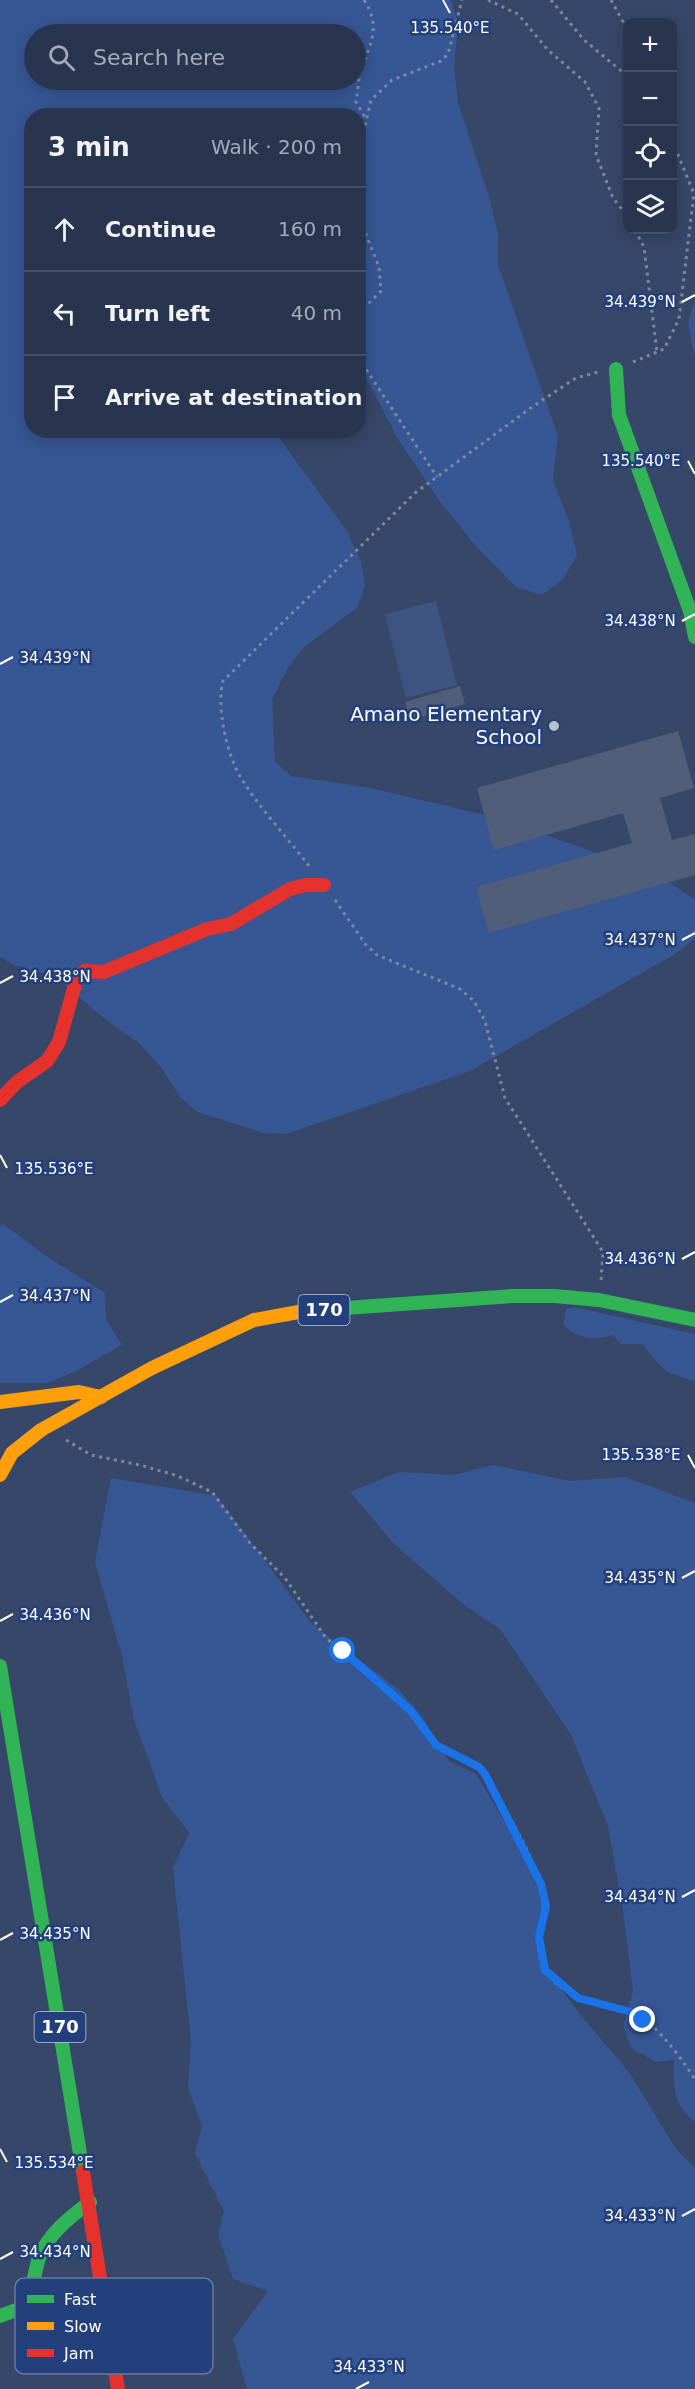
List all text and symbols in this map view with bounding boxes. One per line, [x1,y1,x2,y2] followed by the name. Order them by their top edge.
[623,18,677,234] map controls
[623,18,677,72] button: +
[410,19,490,37] text: 135.540°E
[24,24,366,90] search box
[45,41,78,74] icon: search
[93,45,225,70] text: Search here
[623,72,677,126] button: −
[623,126,677,180] button: locate
[48,132,130,162] text: 3 min
[211,135,342,159] text: Walk · 200 m
[623,180,677,234] button: layers
[48,213,81,246] icon: ahead
[105,217,216,242] text: Continue
[278,217,342,241] text: 160 m
[604,293,676,311] text: 34.439°N
[48,297,81,330] icon: left
[105,301,210,326] text: Turn left
[291,301,342,325] text: 40 m
[48,381,81,414] icon: arrive
[105,385,362,410] text: Arrive at destination
[601,452,681,470] text: 135.540°E
[604,612,676,630] text: 34.438°N
[19,649,91,667] text: 34.439°N
[350,702,542,749] place label: Amano Elementary School
[547,719,561,733] marker: Amano Elementary School
[604,931,676,949] text: 34.437°N
[19,968,91,986] text: 34.438°N
[14,1160,94,1178] text: 135.536°E
[604,1250,676,1268] text: 34.436°N
[19,1287,91,1305] text: 34.437°N
[298,1295,350,1325] road number: 170
[601,1446,681,1464] text: 135.538°E
[604,1569,676,1587] text: 34.435°N
[19,1606,91,1624] text: 34.436°N
[329,1637,355,1663] route start
[604,1888,676,1906] text: 34.434°N
[19,1925,91,1943] text: 34.435°N
[629,2006,655,2032] route end
[34,2012,86,2042] road number: 170
[14,2154,94,2172] text: 135.534°E
[604,2207,676,2225] text: 34.433°N
[19,2243,91,2261] text: 34.434°N
[15,2278,213,2374] legend
[64,2290,96,2309] text: Fast
[64,2317,101,2336] text: Slow
[63,2344,94,2363] text: Jam
[333,2358,405,2376] text: 34.433°N

